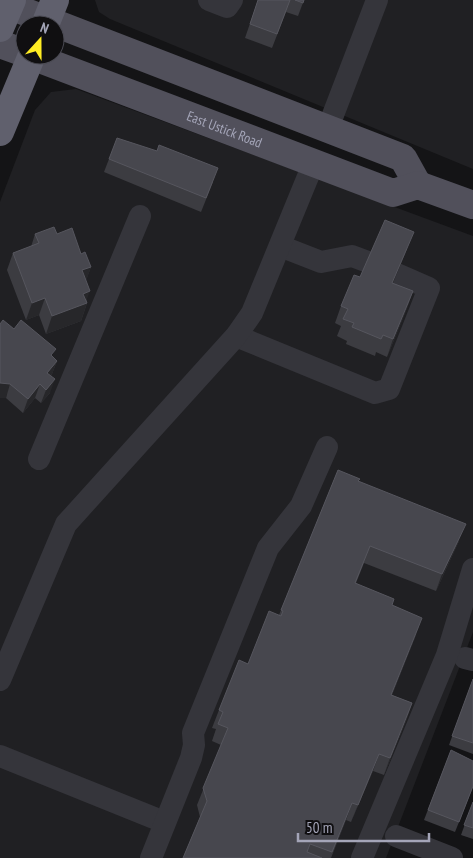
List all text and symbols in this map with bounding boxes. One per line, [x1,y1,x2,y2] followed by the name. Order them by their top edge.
[15,15,65,65] north arrow
[38,18,51,38] text: N
[184,107,265,152] street label: East Ustick Road
[298,810,429,842] scale bar
[306,818,332,837] text: 50 m

